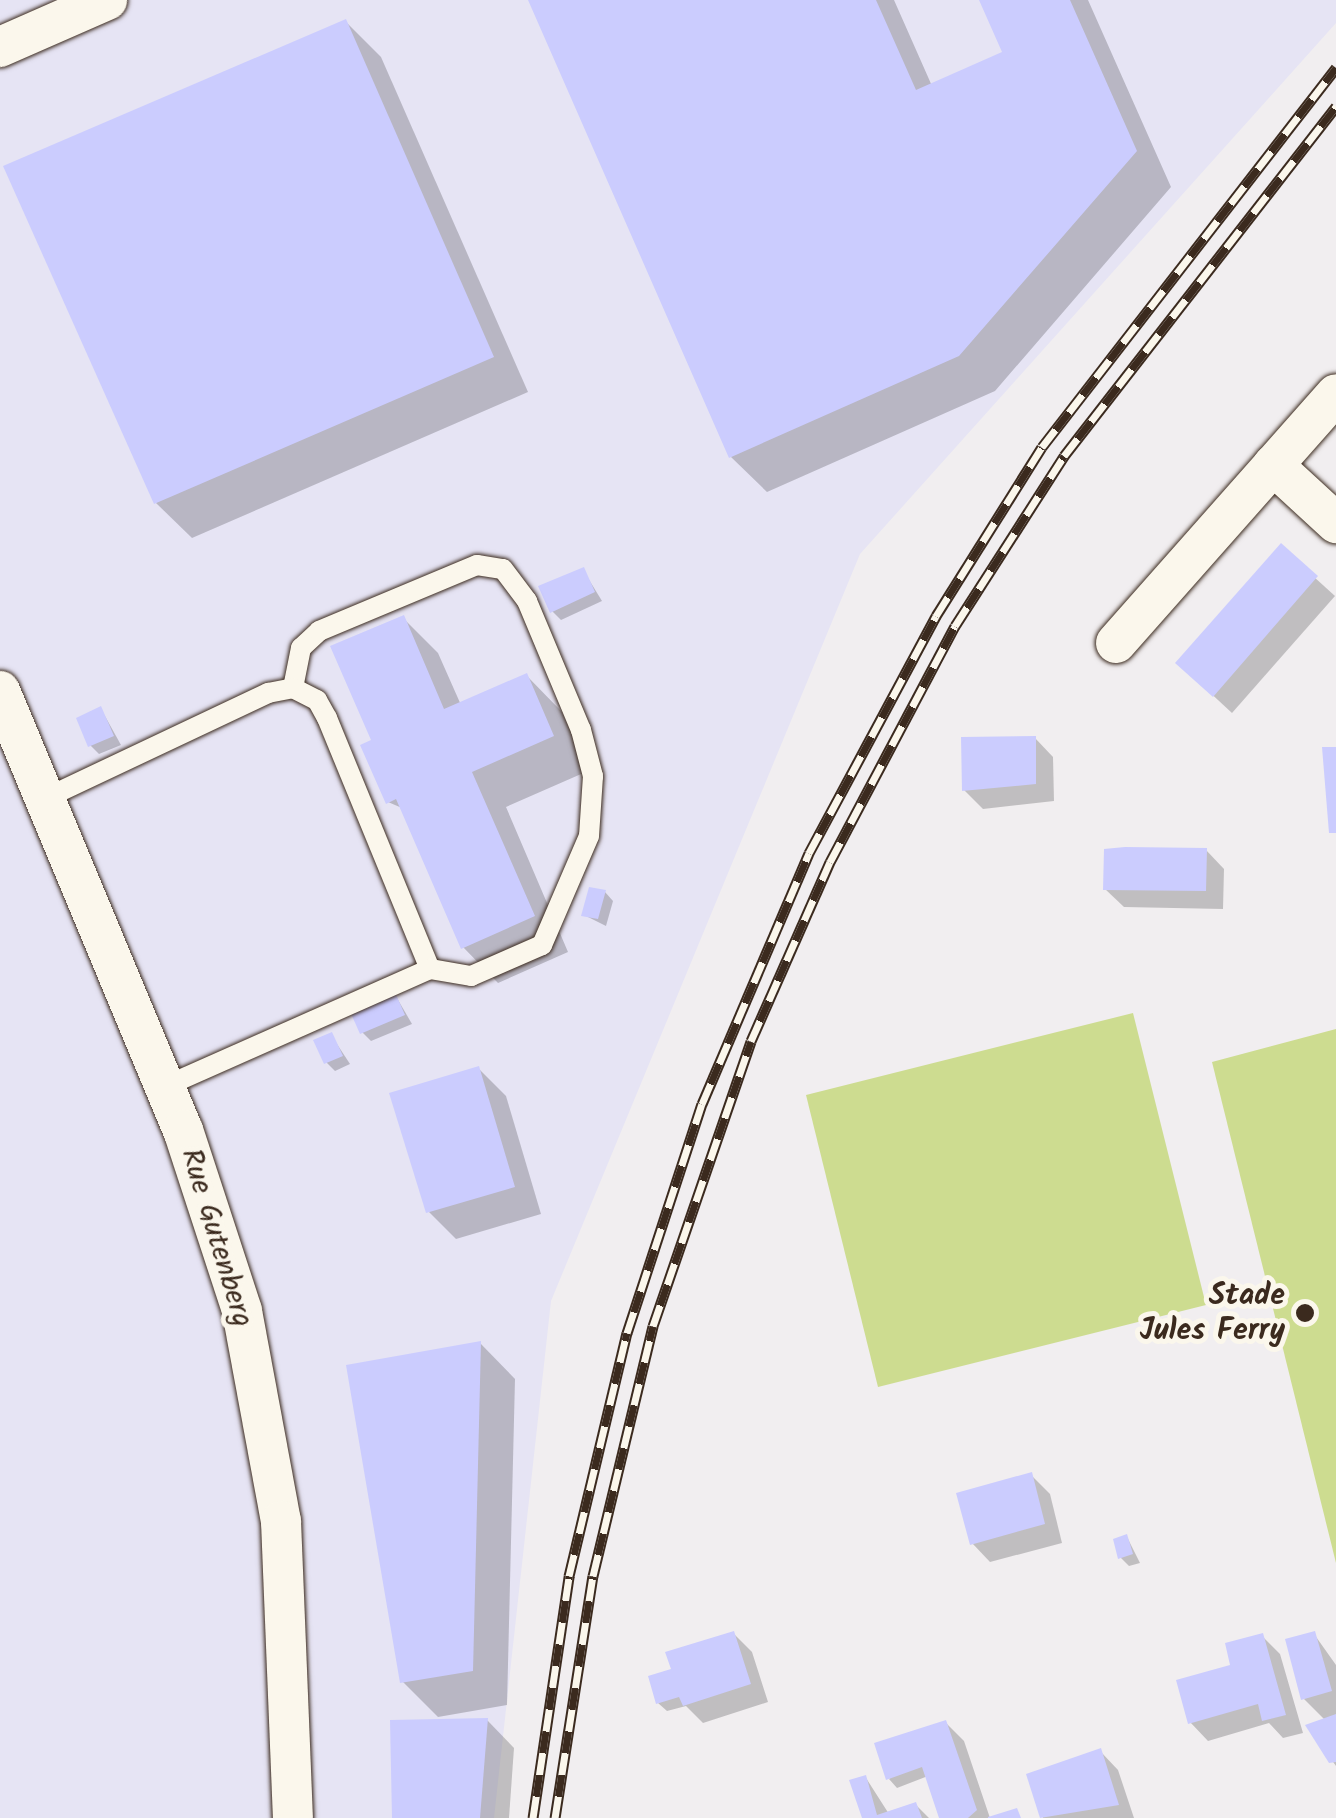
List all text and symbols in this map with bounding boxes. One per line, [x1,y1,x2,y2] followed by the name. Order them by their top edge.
[172,1144,260,1332] street label: Rue Gutenberg
[1139,1278,1285,1348] place label: Stade Jules Ferry
[1294,1302,1316,1324] marker: Stade Jules Ferry

